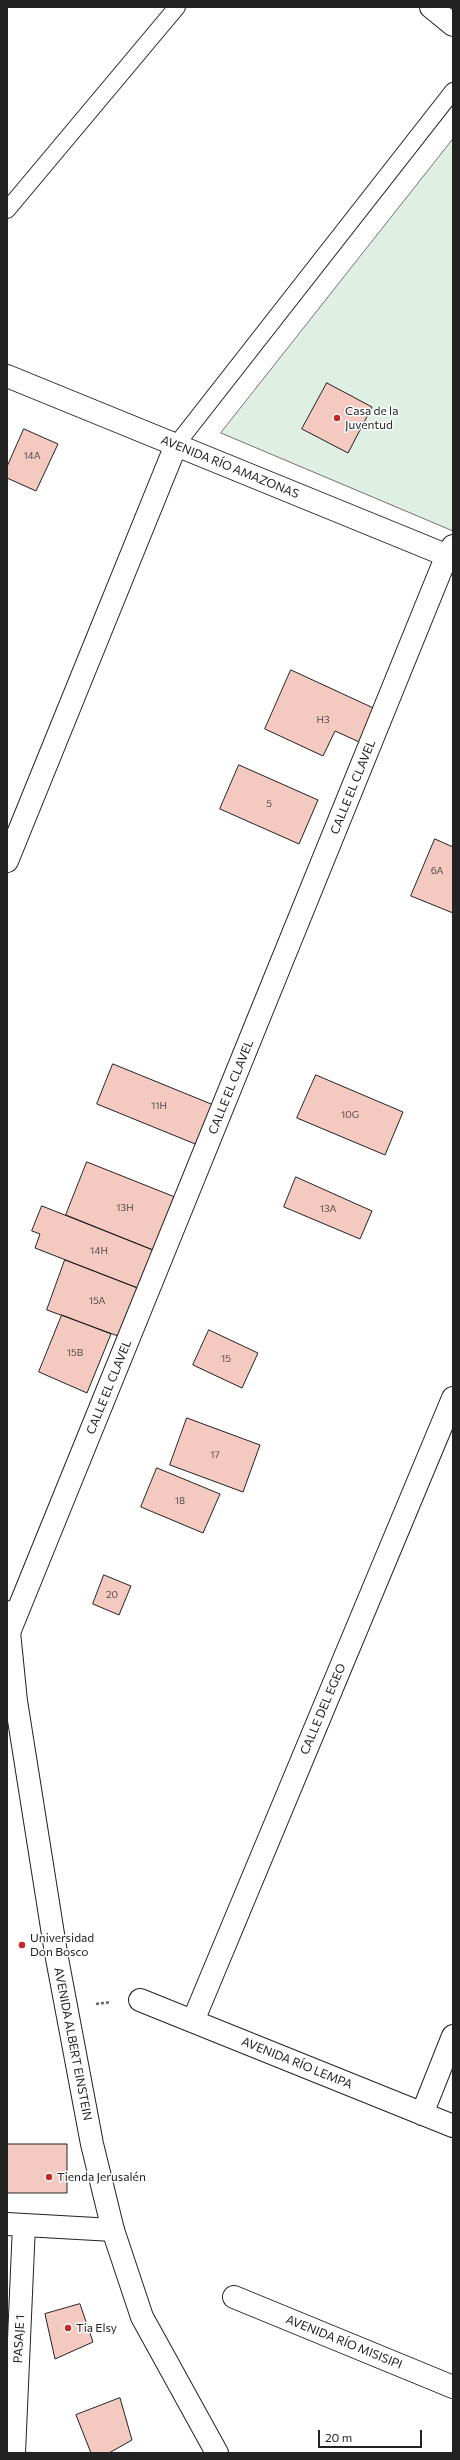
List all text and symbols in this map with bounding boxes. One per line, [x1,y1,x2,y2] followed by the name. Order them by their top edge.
[345,404,398,432] place label: Casa de la Juventud
[332,413,342,423] marker: Casa de la Juventud
[159,433,301,501] street label: AVENIDA RÍO AMAZONAS
[23,450,41,462] house number: 14A
[316,714,330,726] house number: H3
[327,738,379,836] street label: CALLE EL CLAVEL
[266,798,272,810] house number: 5
[431,865,443,877] house number: 6A
[205,1038,257,1136] street label: CALLE EL CLAVEL
[151,1100,167,1112] house number: 11H
[341,1109,359,1121] house number: 10G
[116,1202,134,1214] house number: 13H
[320,1203,336,1215] house number: 13A
[90,1245,108,1257] house number: 14H
[89,1295,105,1307] house number: 15A
[83,1338,135,1436] street label: CALLE EL CLAVEL
[67,1347,83,1359] house number: 15B
[221,1353,231,1365] house number: 15
[210,1449,220,1461] house number: 17
[175,1495,185,1507] house number: 18
[106,1589,118,1601] house number: 20
[297,1661,349,1757] street label: CALLE DEL EGEO
[30,1931,94,1959] place label: Universidad Don Bosco
[17,1940,27,1950] marker: Universidad Don Bosco
[51,1966,95,2122] street label: AVENIDA ALBERT EINSTEIN
[239,2034,355,2092] street label: AVENIDA RÍO LEMPA
[57,2170,146,2184] place label: Tienda Jerusalén
[44,2172,54,2182] marker: Tienda Jerusalén
[284,2312,404,2372] street label: AVENIDA RÍO MISISIPI
[11,2314,27,2364] street label: PASAJE 1
[76,2321,117,2335] place label: Tia Elsy
[63,2323,73,2333] marker: Tia Elsy
[320,2422,424,2448] scale bar
[325,2430,352,2444] text: 20 m

